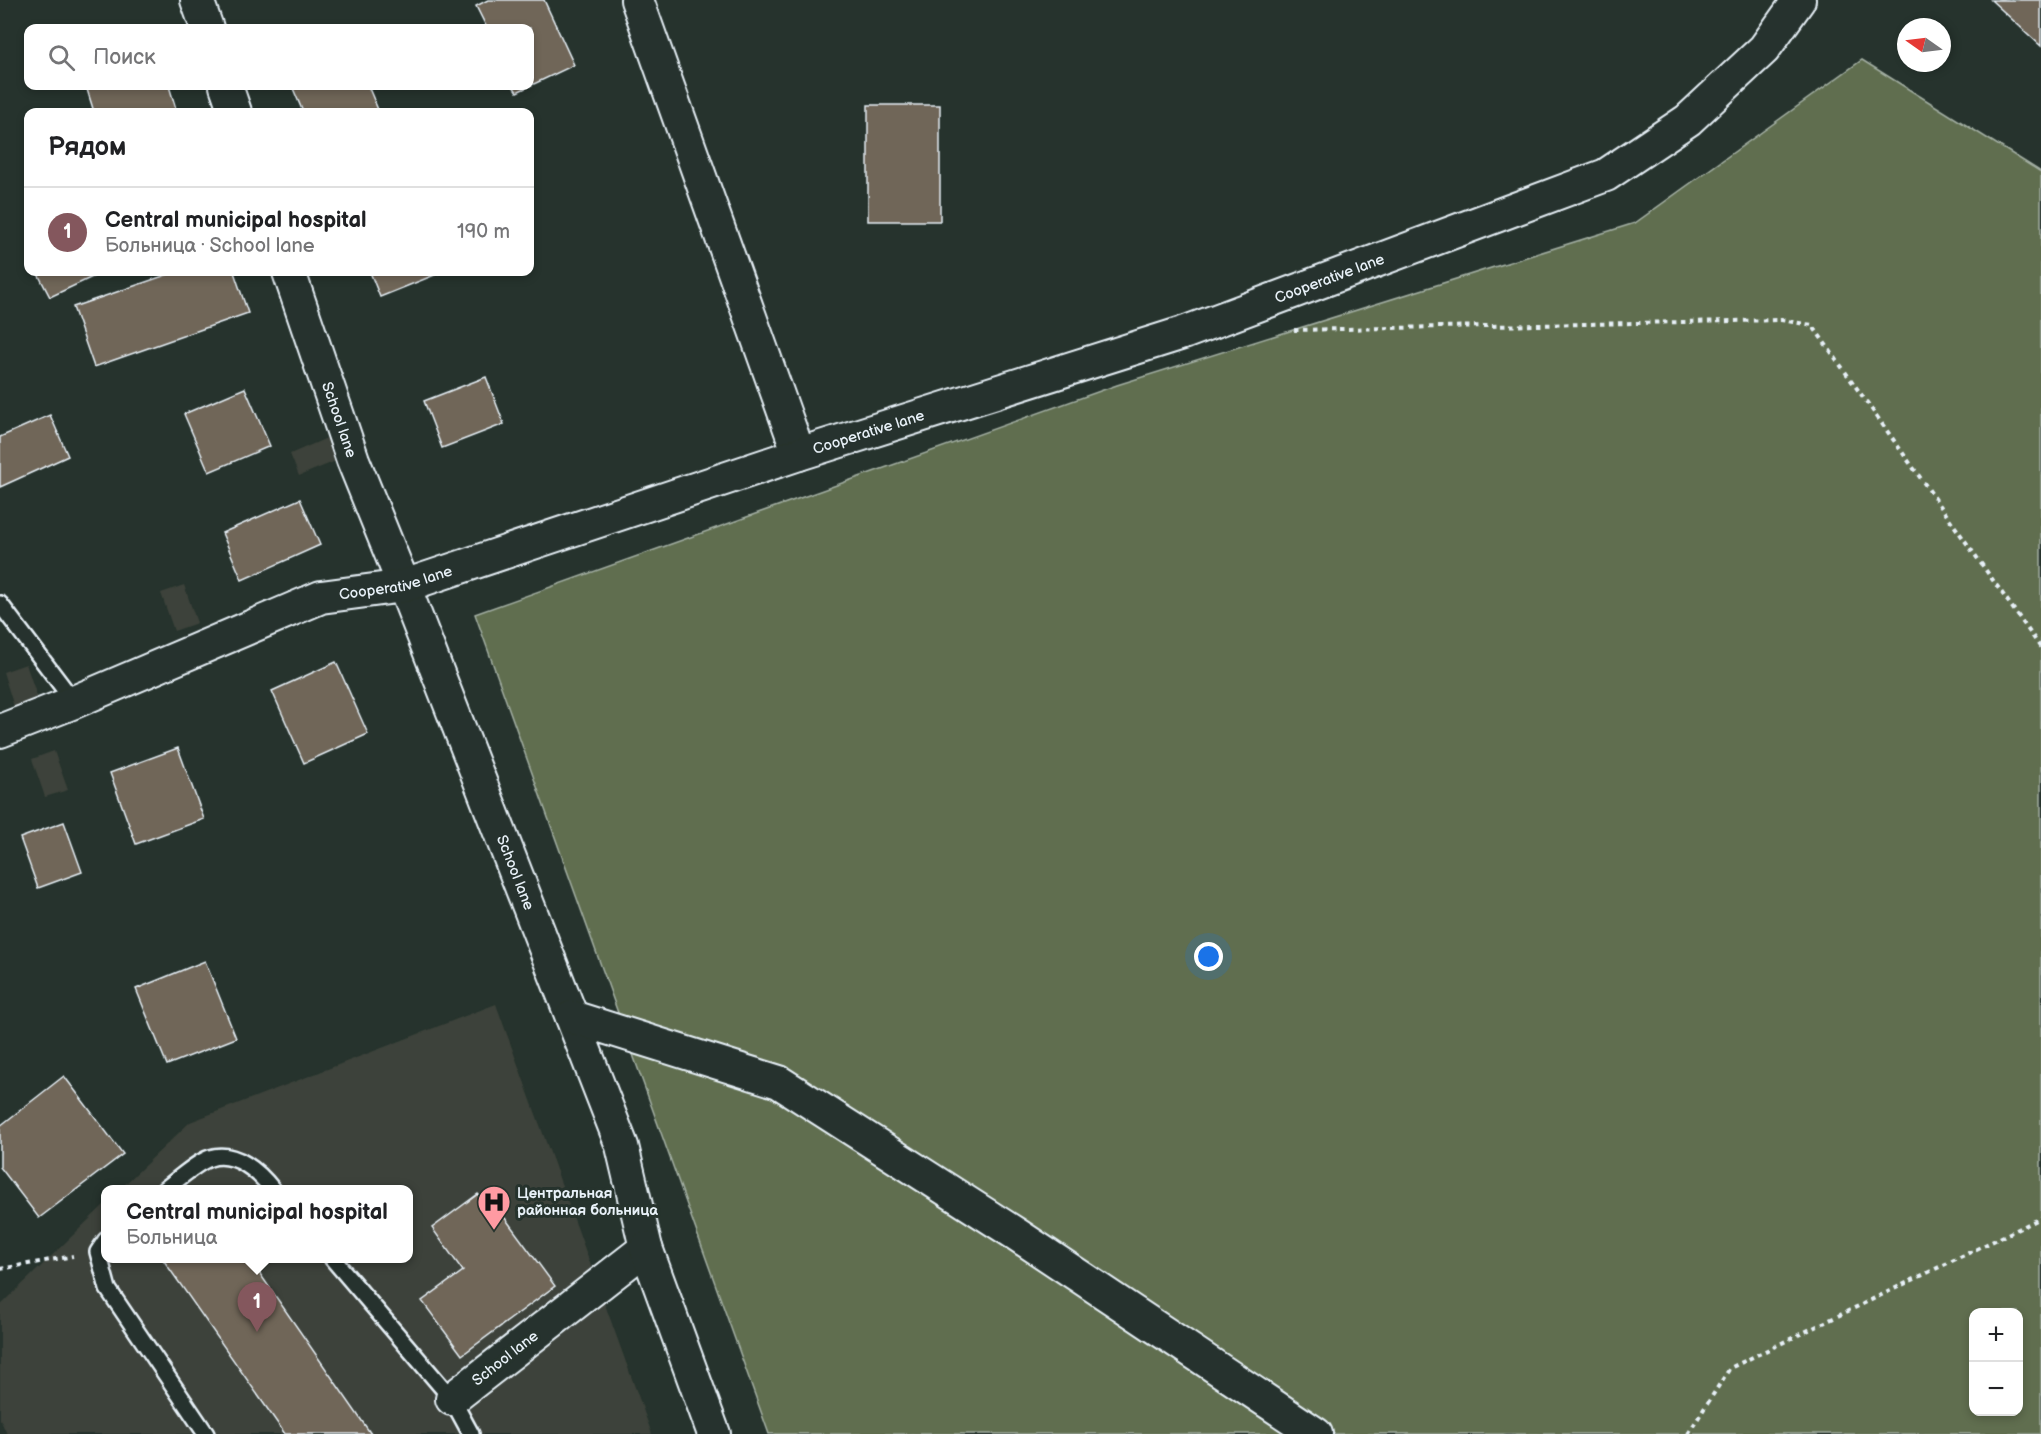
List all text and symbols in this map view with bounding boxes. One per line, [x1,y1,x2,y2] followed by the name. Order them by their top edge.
[1897,18,1951,72] north arrow
[24,24,534,90] search box
[45,41,78,74] icon: search
[93,44,156,71] text: Поиск
[48,132,126,163] text: Рядом
[105,207,367,234] text: Central municipal hospital
[63,220,72,244] text: 1
[457,220,510,244] text: 190 m
[105,234,315,258] text: Больница · School lane
[1272,250,1387,308] street label: Cooperative lane
[317,379,361,460] street label: School lane
[811,406,927,459] street label: Cooperative lane
[338,562,455,605] street label: Cooperative lane
[492,832,538,913] street label: School lane
[1194,942,1223,971] your location
[476,1184,512,1231] hospital icon: Центральная районная больница
[517,1184,658,1220] place label: Центральная районная больница
[101,1185,413,1263] popup
[126,1199,388,1226] text: Central municipal hospital
[126,1226,218,1250] text: Больница
[238,1282,276,1332] pin: 1
[1969,1308,2023,1416] map controls
[1969,1308,2023,1362] button: +
[468,1327,542,1390] street label: School lane
[1969,1362,2023,1416] button: −

